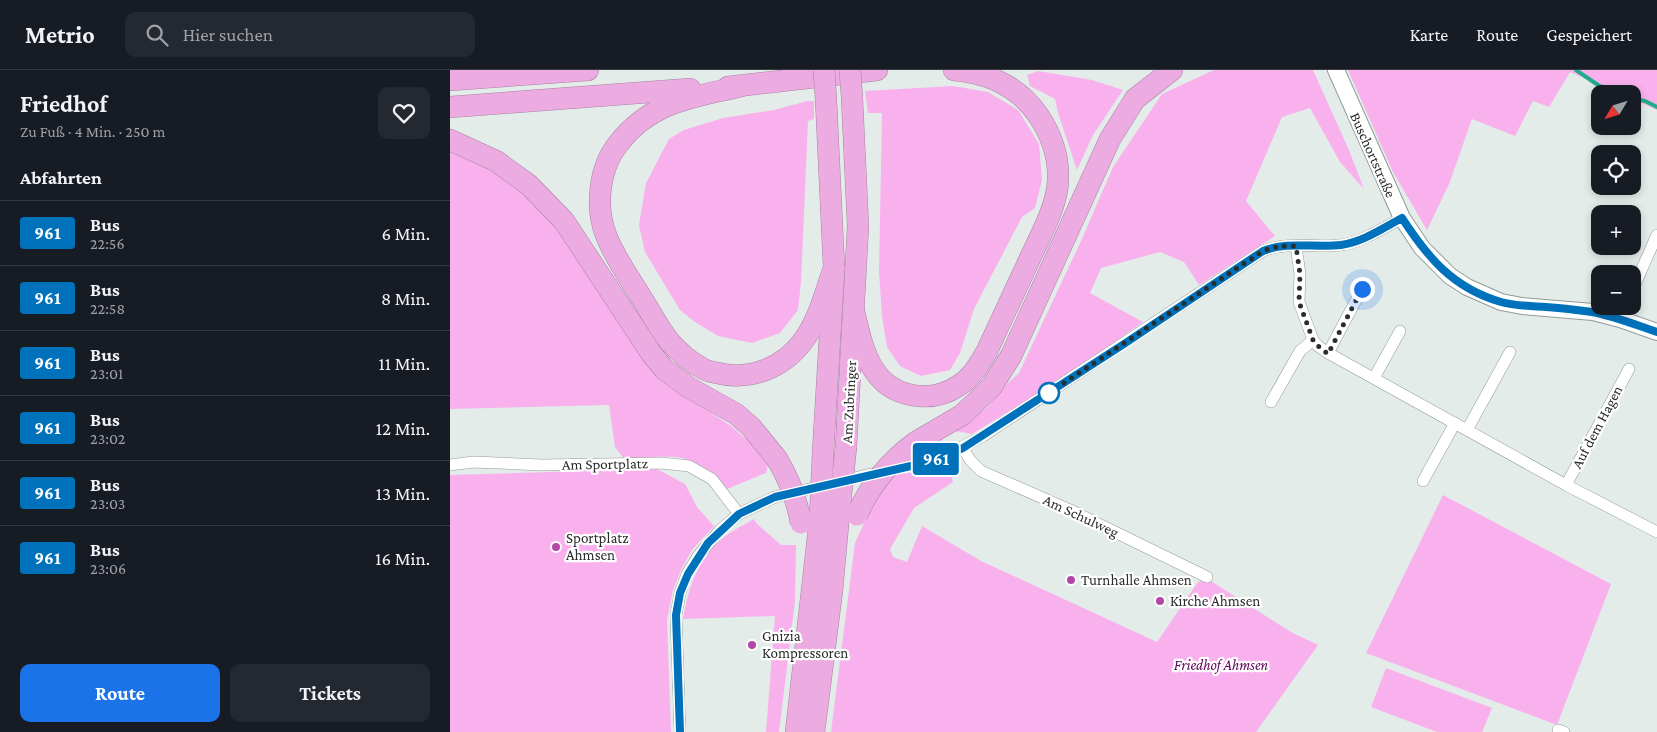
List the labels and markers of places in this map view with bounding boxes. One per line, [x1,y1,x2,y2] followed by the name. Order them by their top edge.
[1038,382,1060,404] unlabelled marker
[566,530,629,563] place label: Sportplatz Ahmsen
[550,541,562,553] marker: Sportplatz Ahmsen
[1081,572,1192,588] place label: Turnhalle Ahmsen
[1065,574,1077,586] marker: Turnhalle Ahmsen
[1170,593,1260,609] place label: Kirche Ahmsen
[1154,595,1166,607] marker: Kirche Ahmsen
[762,628,848,662] place label: Gnizia Kompressoren
[746,639,758,651] marker: Gnizia Kompressoren

